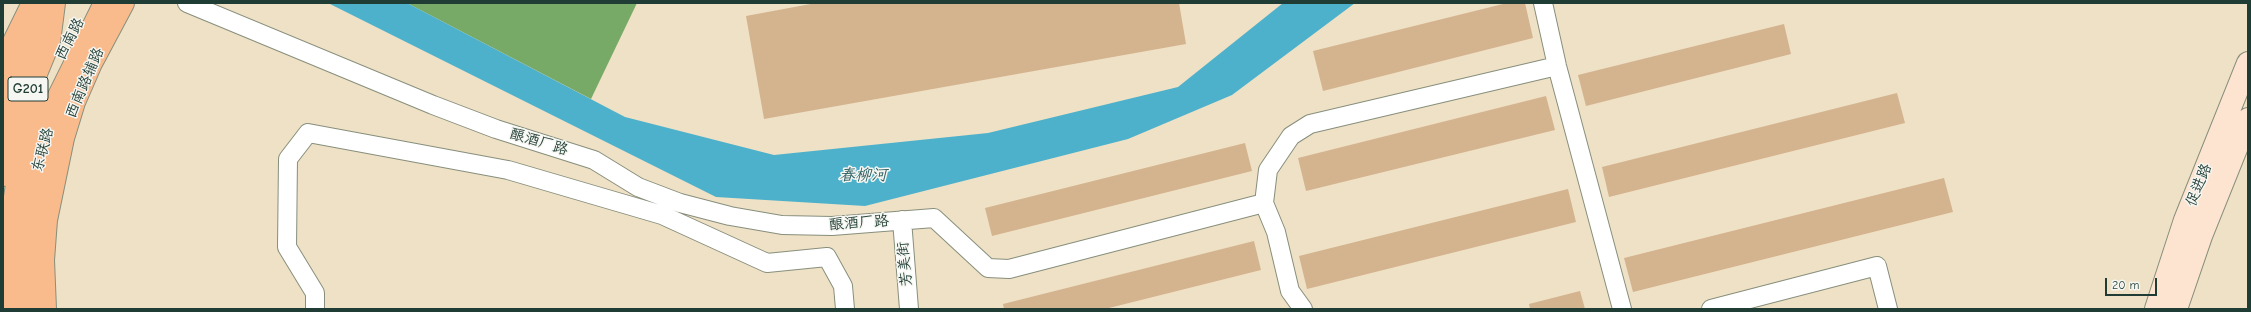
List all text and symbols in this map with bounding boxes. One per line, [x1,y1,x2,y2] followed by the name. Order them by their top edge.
[52,15,88,63] street label: 西南路
[62,45,108,121] street label: 西南路辅路
[8,77,48,101] road number: G201
[508,125,570,159] street label: 酿酒厂路
[28,126,58,174] street label: 东联路
[2182,161,2216,209] street label: 促进路
[839,165,887,185] water label: 春柳河
[828,212,890,234] street label: 酿酒厂路
[894,241,916,287] street label: 芳美街
[2107,270,2159,296] scale bar
[2112,278,2140,292] text: 20 m

